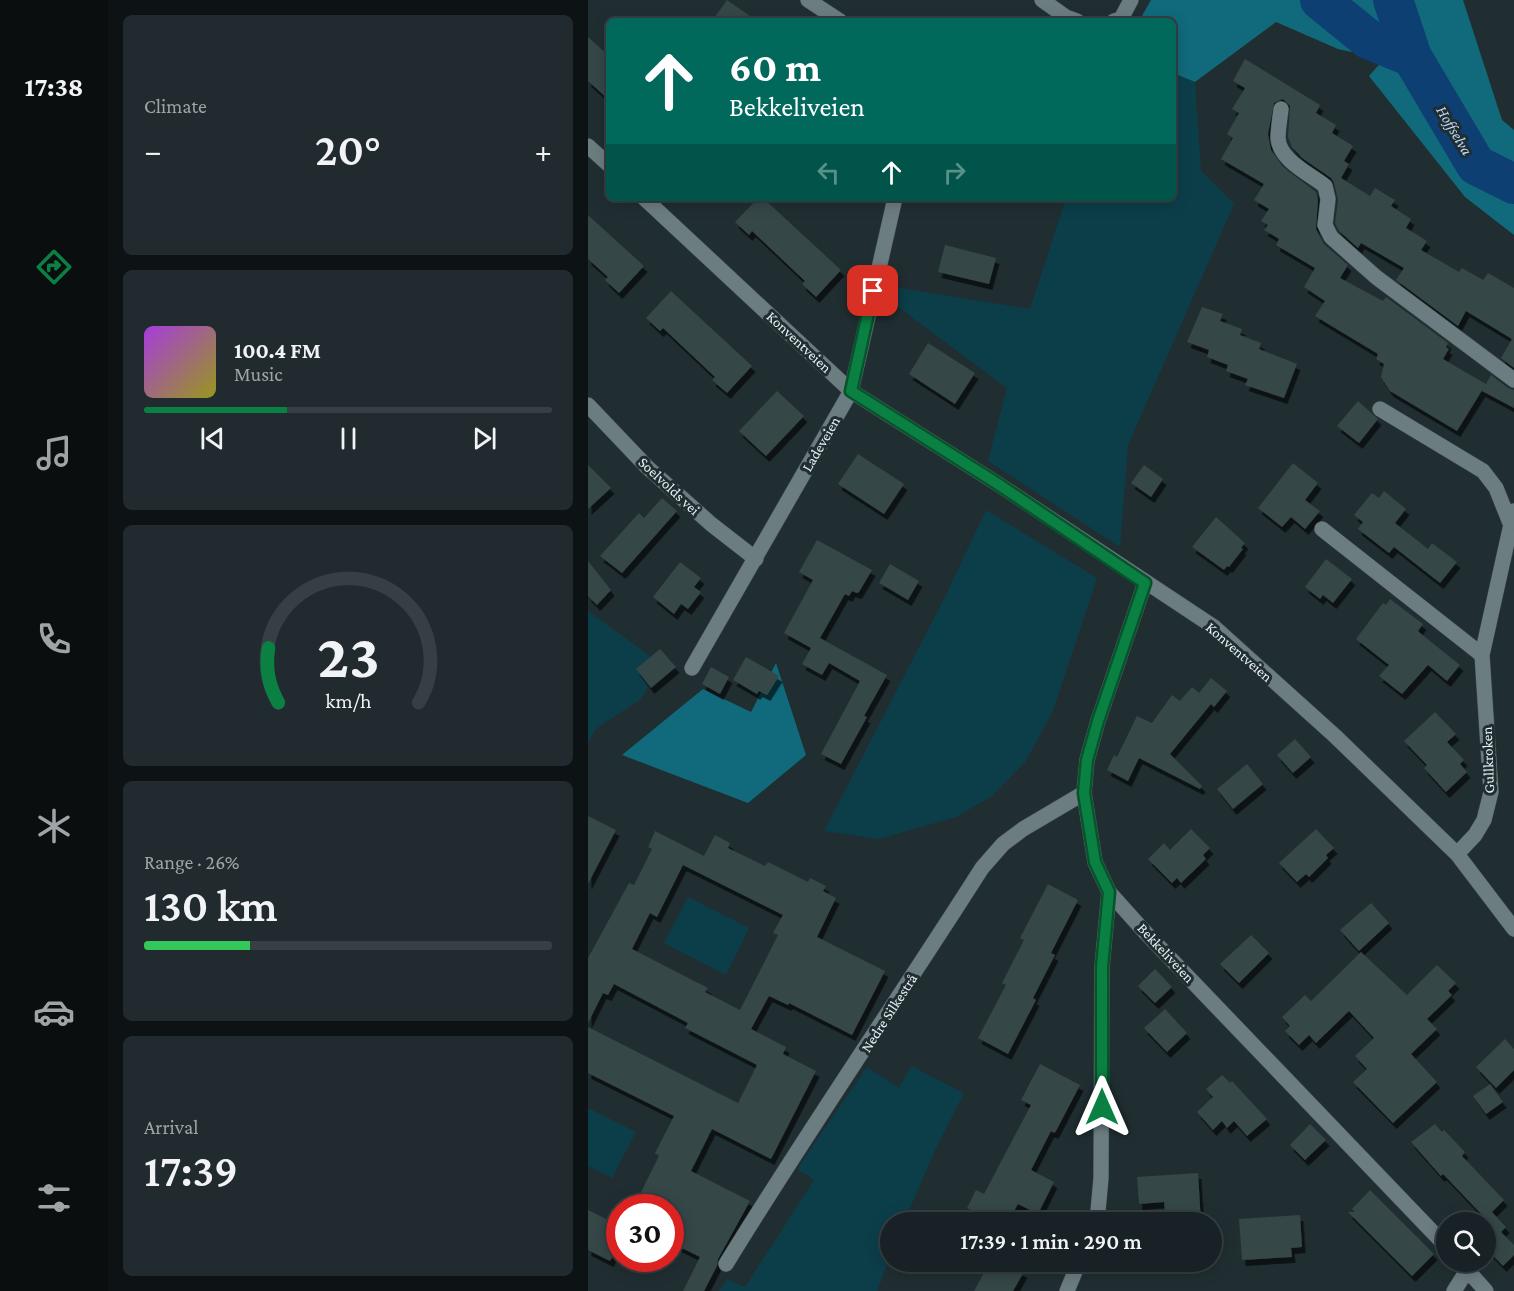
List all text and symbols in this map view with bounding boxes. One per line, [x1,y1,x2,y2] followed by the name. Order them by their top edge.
[630,42,708,120] icon: ahead
[729,43,821,90] text: 60 m
[24,72,84,102] text: 17:38
[729,92,865,122] text: Bekkeliveien
[144,95,207,117] text: Climate
[1432,103,1476,159] water label: Hoffselva
[315,125,381,175] text: 20°
[144,132,161,169] text: −
[535,132,552,169] text: +
[812,156,845,189] icon: left
[875,156,908,189] icon: ahead
[938,156,971,189] icon: right
[33,246,75,288] icon: directions
[847,265,898,316] pin
[856,274,889,307] icon: arrive
[764,308,834,376] street label: Konventveien
[234,338,321,363] text: 100.4 FM
[234,363,283,385] text: Music
[799,414,843,474] street label: Ladeveien
[196,422,229,455] icon: previous
[332,422,365,455] icon: pause
[468,422,501,455] icon: next
[33,432,75,474] icon: music
[635,454,703,518] street label: Soelvolds vei
[33,618,75,660] icon: phone
[1203,619,1275,685] street label: Konventveien
[317,621,379,690] text: 23
[325,689,372,713] text: km/h
[1479,726,1497,794] street label: Gullkroken
[33,805,75,847] icon: climate
[144,851,240,873] text: Range · 26%
[144,881,278,931] text: 130 km
[1134,920,1198,986] street label: Bekkeliveien
[858,971,920,1055] street label: Nedre Silkestrå
[33,991,75,1033] icon: car
[1070,1075,1134,1139] position arrow
[144,1116,198,1138] text: Arrival
[144,1146,238,1196] text: 17:39
[33,1177,75,1219] icon: filters
[606,1194,684,1272] speed limit sign: 30
[1436,1212,1496,1272] map controls
[1436,1212,1496,1272] button: search
[960,1229,1142,1254] text: 17:39 · 1 min · 290 m

